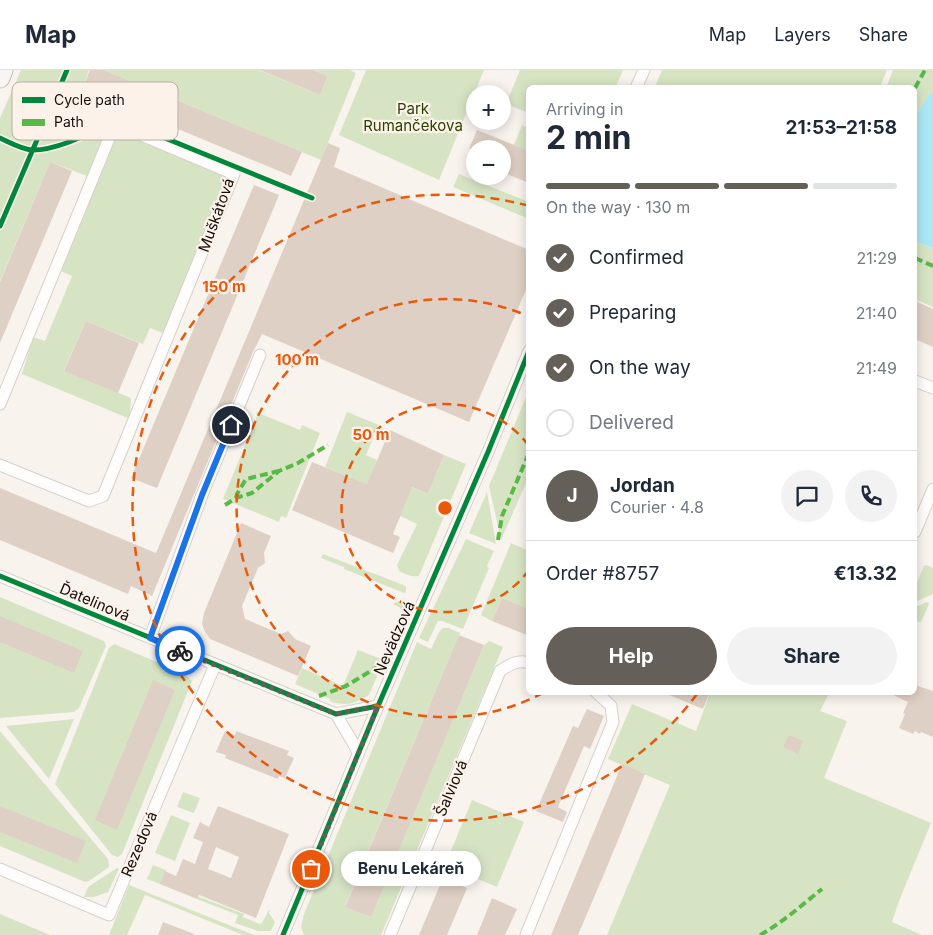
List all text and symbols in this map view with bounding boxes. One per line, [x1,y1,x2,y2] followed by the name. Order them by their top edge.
[25,20,76,49] text: Map
[709,24,746,45] text: Map
[774,24,831,45] text: Layers
[859,24,908,45] text: Share
[12,82,178,140] legend
[466,85,511,185] map controls
[466,85,511,130] button: +
[54,91,125,108] text: Cycle path
[363,99,463,135] park label: Park Rumančekova
[546,99,623,119] text: Arriving in
[54,113,84,130] text: Path
[786,116,897,139] text: 21:53–21:58
[546,118,632,157] text: 2 min
[466,140,511,185] button: −
[194,175,238,255] street label: Muškátová
[546,197,690,217] text: On the way · 130 m
[546,244,574,272] icon: check
[589,246,684,269] text: Confirmed
[856,248,897,268] text: 21:29
[202,277,246,296] text: 150 m
[546,299,574,327] icon: check
[589,301,676,324] text: Preparing
[856,303,897,323] text: 21:40
[275,350,319,369] text: 100 m
[546,354,574,382] icon: check
[589,356,691,379] text: On the way
[856,358,897,378] text: 21:49
[210,404,252,446] pin
[217,411,245,439] icon: home
[589,411,674,434] text: Delivered
[353,425,389,444] text: 50 m
[781,470,833,522] button: chat
[845,470,897,522] button: phone
[610,474,675,497] text: Jordan
[566,484,578,507] text: J
[610,497,704,517] text: Courier · 4.8
[436,499,454,517] centre of rings
[546,562,659,585] text: Order #8757
[834,562,897,585] text: €13.32
[57,579,133,625] street label: Ďatelinová
[369,598,419,678] street label: Nevädzová
[155,626,205,676] courier
[546,627,717,685] button: Help
[727,627,897,685] button: Share
[166,637,194,665] icon: bike
[431,757,471,819] street label: Šalviová
[117,808,161,880] street label: Rezedová
[290,848,332,890] pin
[341,852,481,886] callout: Benu Lekáreň
[297,855,325,883] icon: bag
[358,858,464,878] text: Benu Lekáreň

